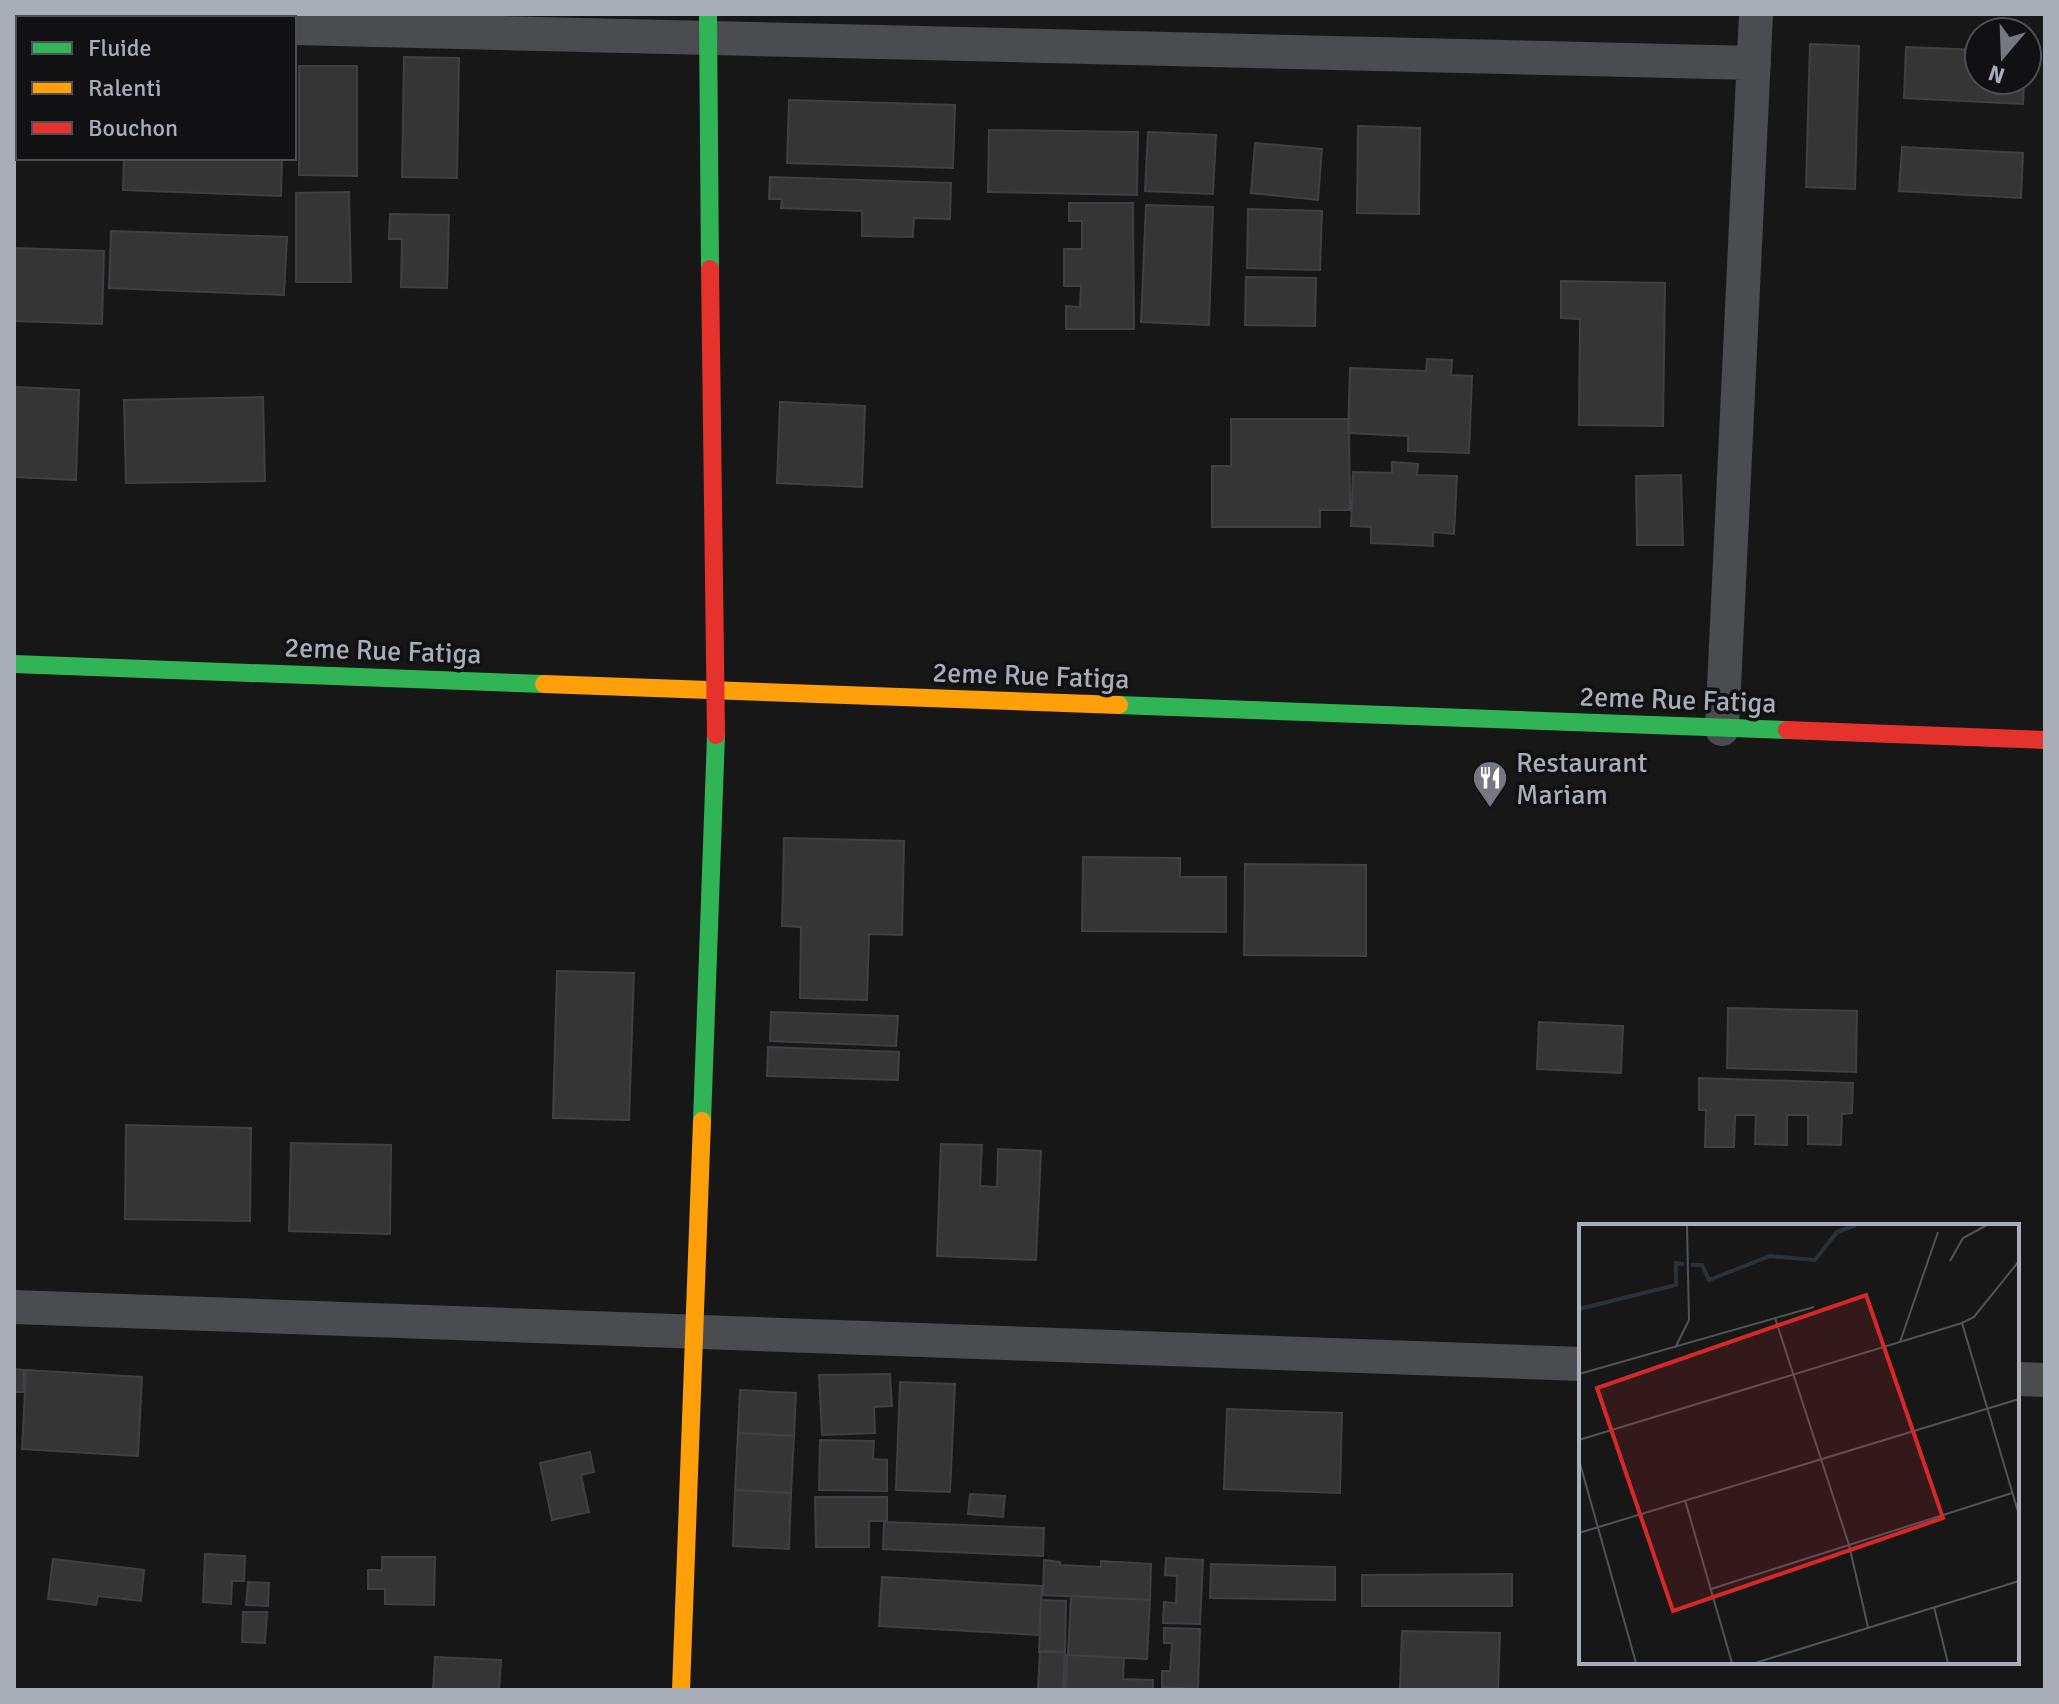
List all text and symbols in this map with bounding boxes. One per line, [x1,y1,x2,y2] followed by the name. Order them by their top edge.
[16,16,296,160] legend
[1963,16,2043,96] north arrow
[88,33,152,63] text: Fluide
[1985,59,2008,90] text: N
[88,73,161,103] text: Ralenti
[88,113,178,143] text: Bouchon
[284,631,482,671] street label: 2eme Rue Fatiga
[932,656,1130,696] street label: 2eme Rue Fatiga
[1579,680,1777,720] street label: 2eme Rue Fatiga
[1516,746,1648,812] place label: Restaurant Mariam
[1471,759,1509,809] restaurant icon: Restaurant Mariam
[1579,1224,2019,1664] inset map

